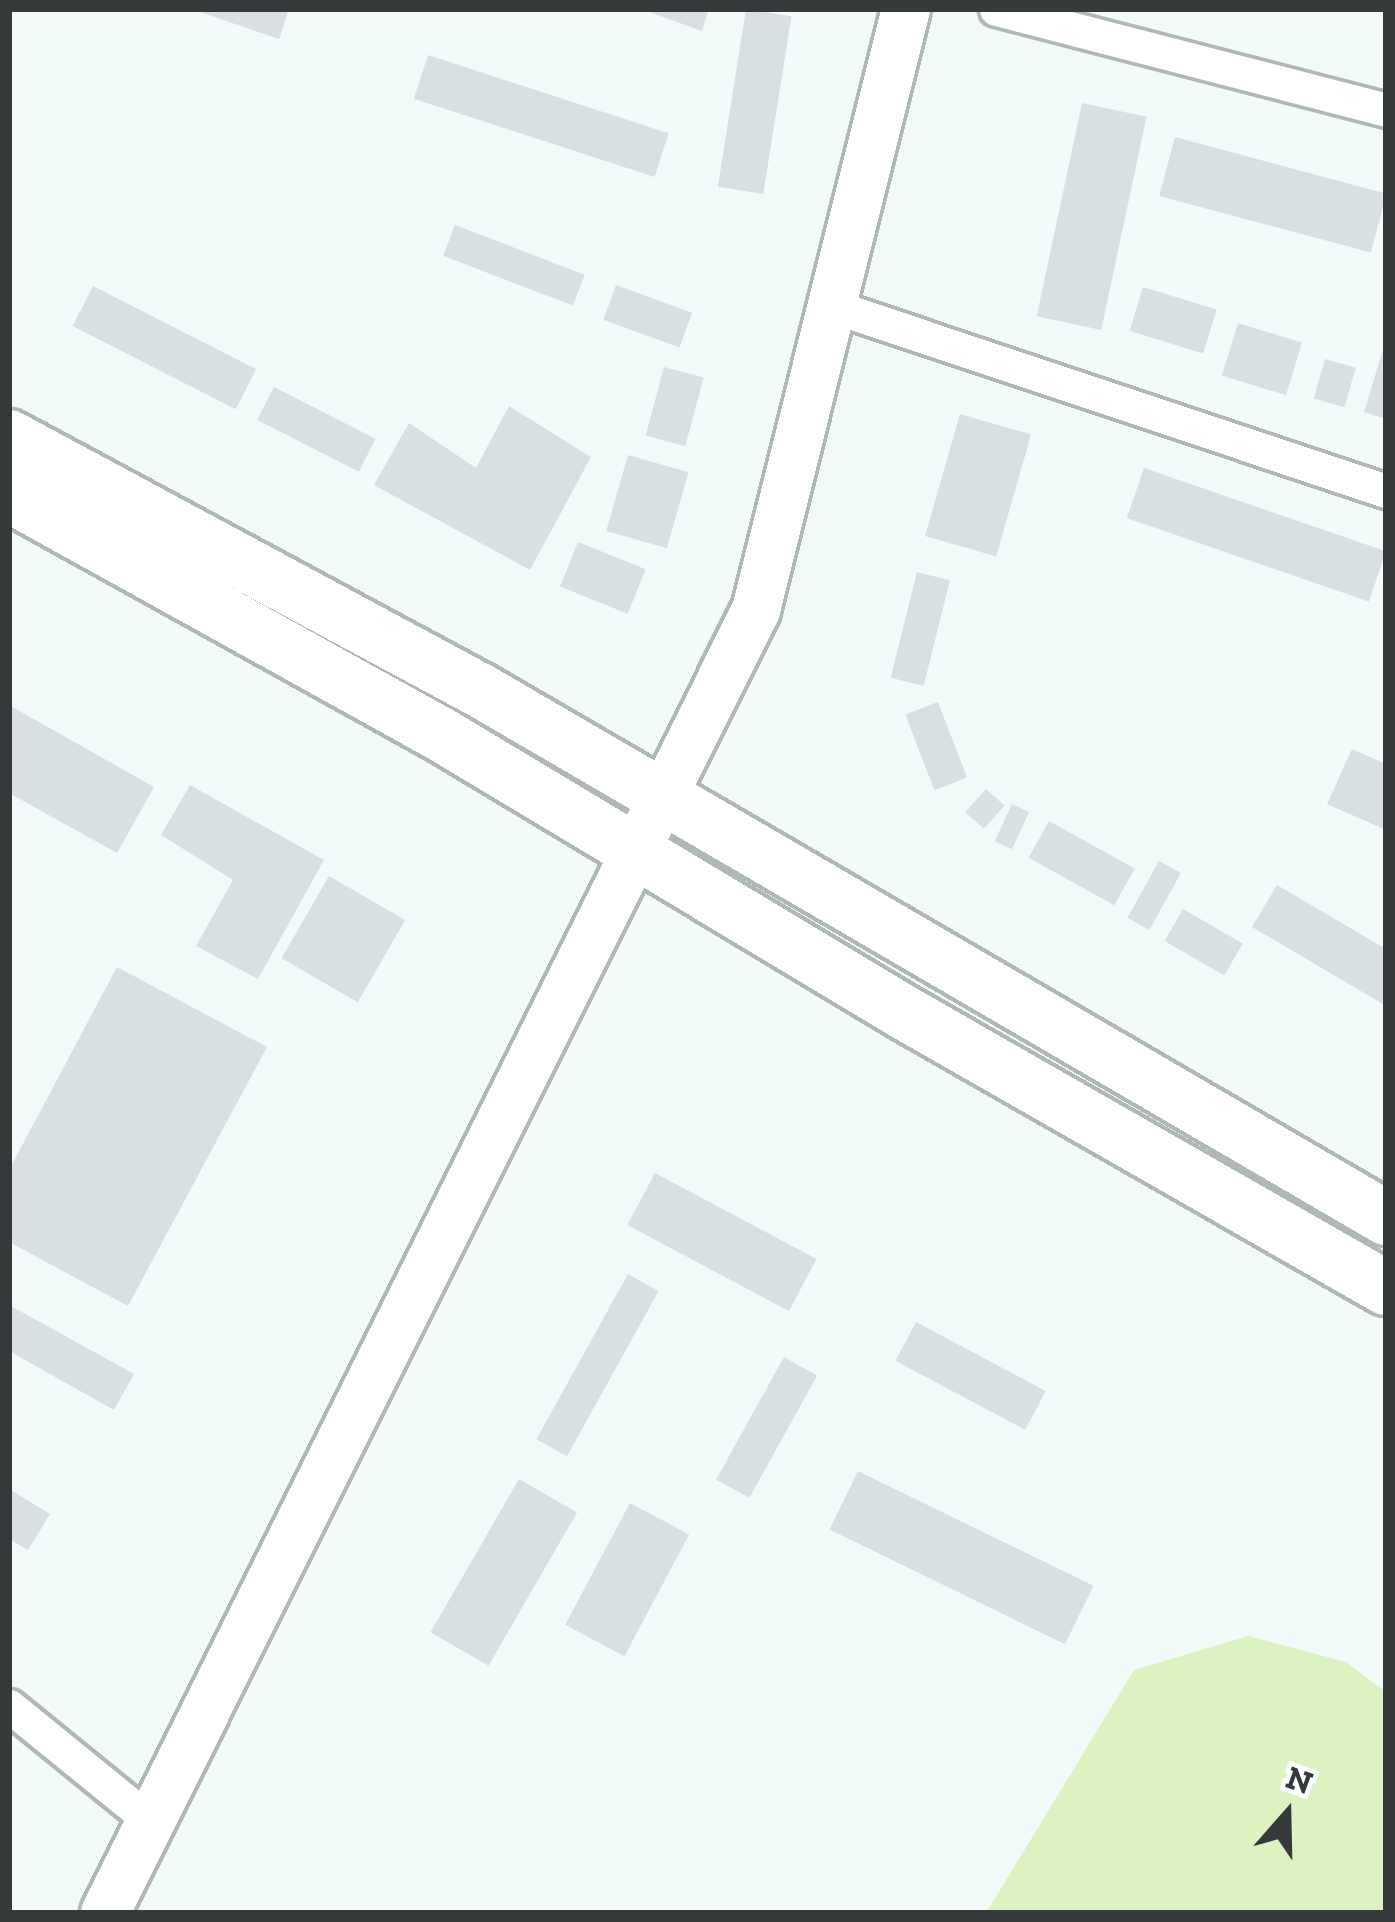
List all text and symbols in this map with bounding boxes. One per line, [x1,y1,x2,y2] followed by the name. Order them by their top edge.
[1227,1754,1347,1874] north arrow
[1281,1757,1318,1802] text: N

